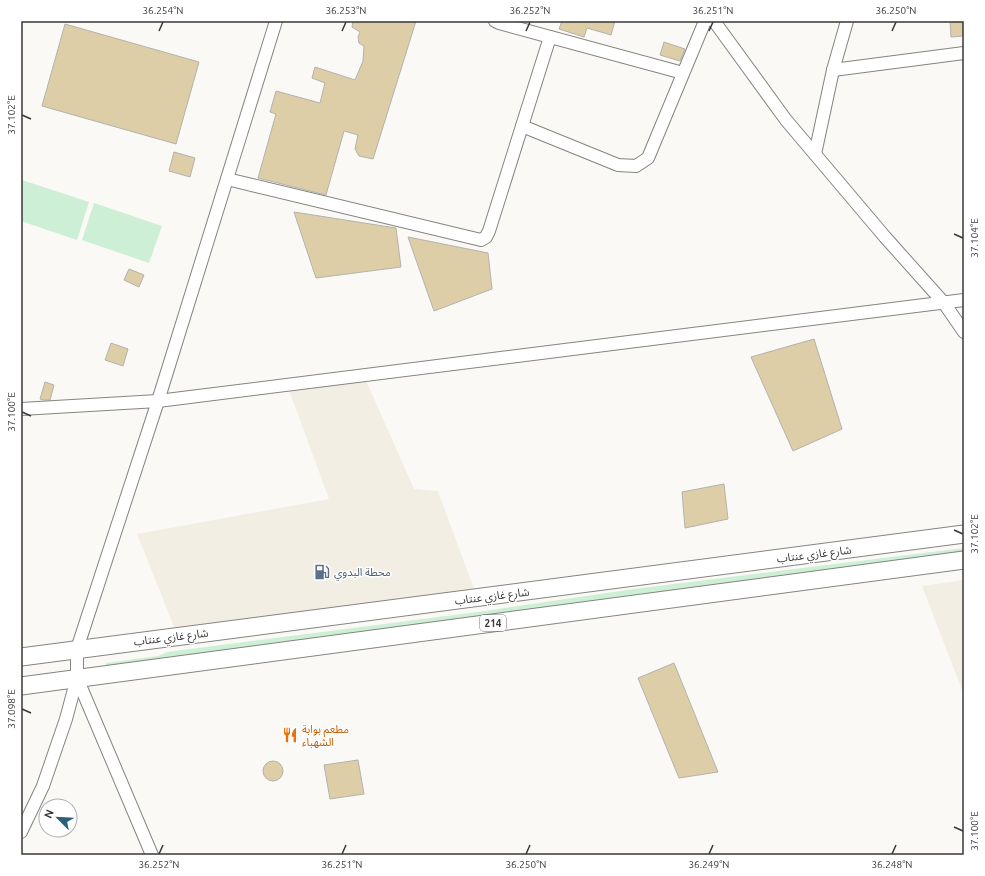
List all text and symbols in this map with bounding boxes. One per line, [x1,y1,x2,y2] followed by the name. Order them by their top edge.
[142,5,184,16] text: 36.254°N
[325,5,367,16] text: 36.253°N
[509,5,551,16] text: 36.252°N
[692,5,734,16] text: 36.251°N
[875,5,917,16] text: 36.250°N
[6,95,17,135] text: 37.102°E
[969,218,980,258] text: 37.104°E
[6,392,17,432] text: 37.100°E
[969,514,980,554] text: 37.102°E
[776,543,853,568] street label: شارع غازي عنتاب
[313,563,331,581] fuel station icon: محطة البدوي
[334,566,391,582] place label: محطة البدوي
[454,585,531,610] street label: شارع غازي عنتاب
[480,615,506,631] road number: 214
[133,626,210,651] street label: شارع غازي عنتاب
[6,689,17,729] text: 37.098°E
[302,723,349,749] place label: مطعم بوابة الشهباء
[281,726,299,744] restaurant icon: مطعم بوابة الشهباء
[38,798,78,838] north arrow
[42,808,56,820] text: N
[969,811,980,851] text: 37.100°E
[138,859,180,870] text: 36.252°N
[321,859,363,870] text: 36.251°N
[505,859,547,870] text: 36.250°N
[688,859,730,870] text: 36.249°N
[871,859,913,870] text: 36.248°N

